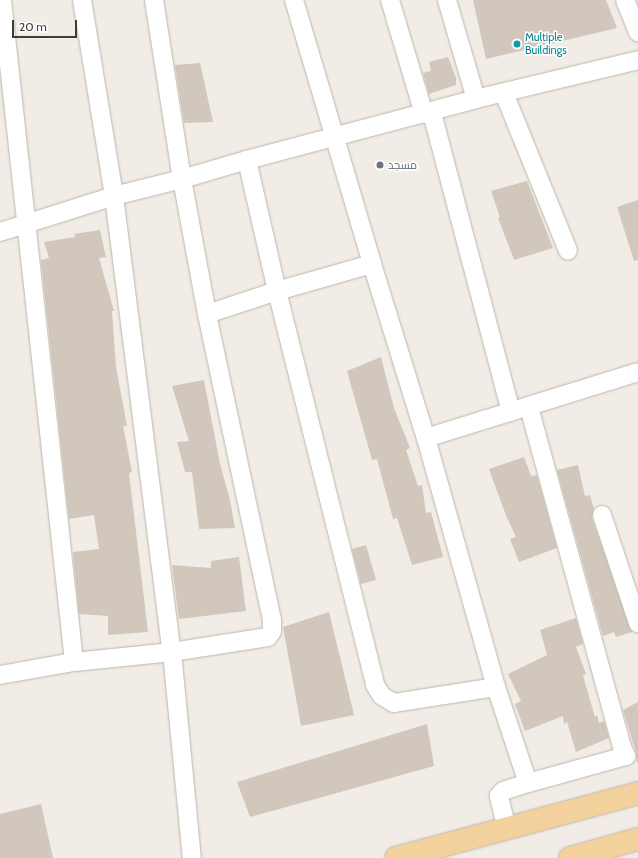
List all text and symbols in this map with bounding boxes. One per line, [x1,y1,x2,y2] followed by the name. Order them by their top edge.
[14,12,79,38] scale bar
[19,19,47,34] text: 20 m
[525,31,567,57] place label: Multiple Buildings
[512,39,522,49] marker: Multiple Buildings
[388,158,417,172] place label: مسجد
[375,160,385,170] marker: مسجد

